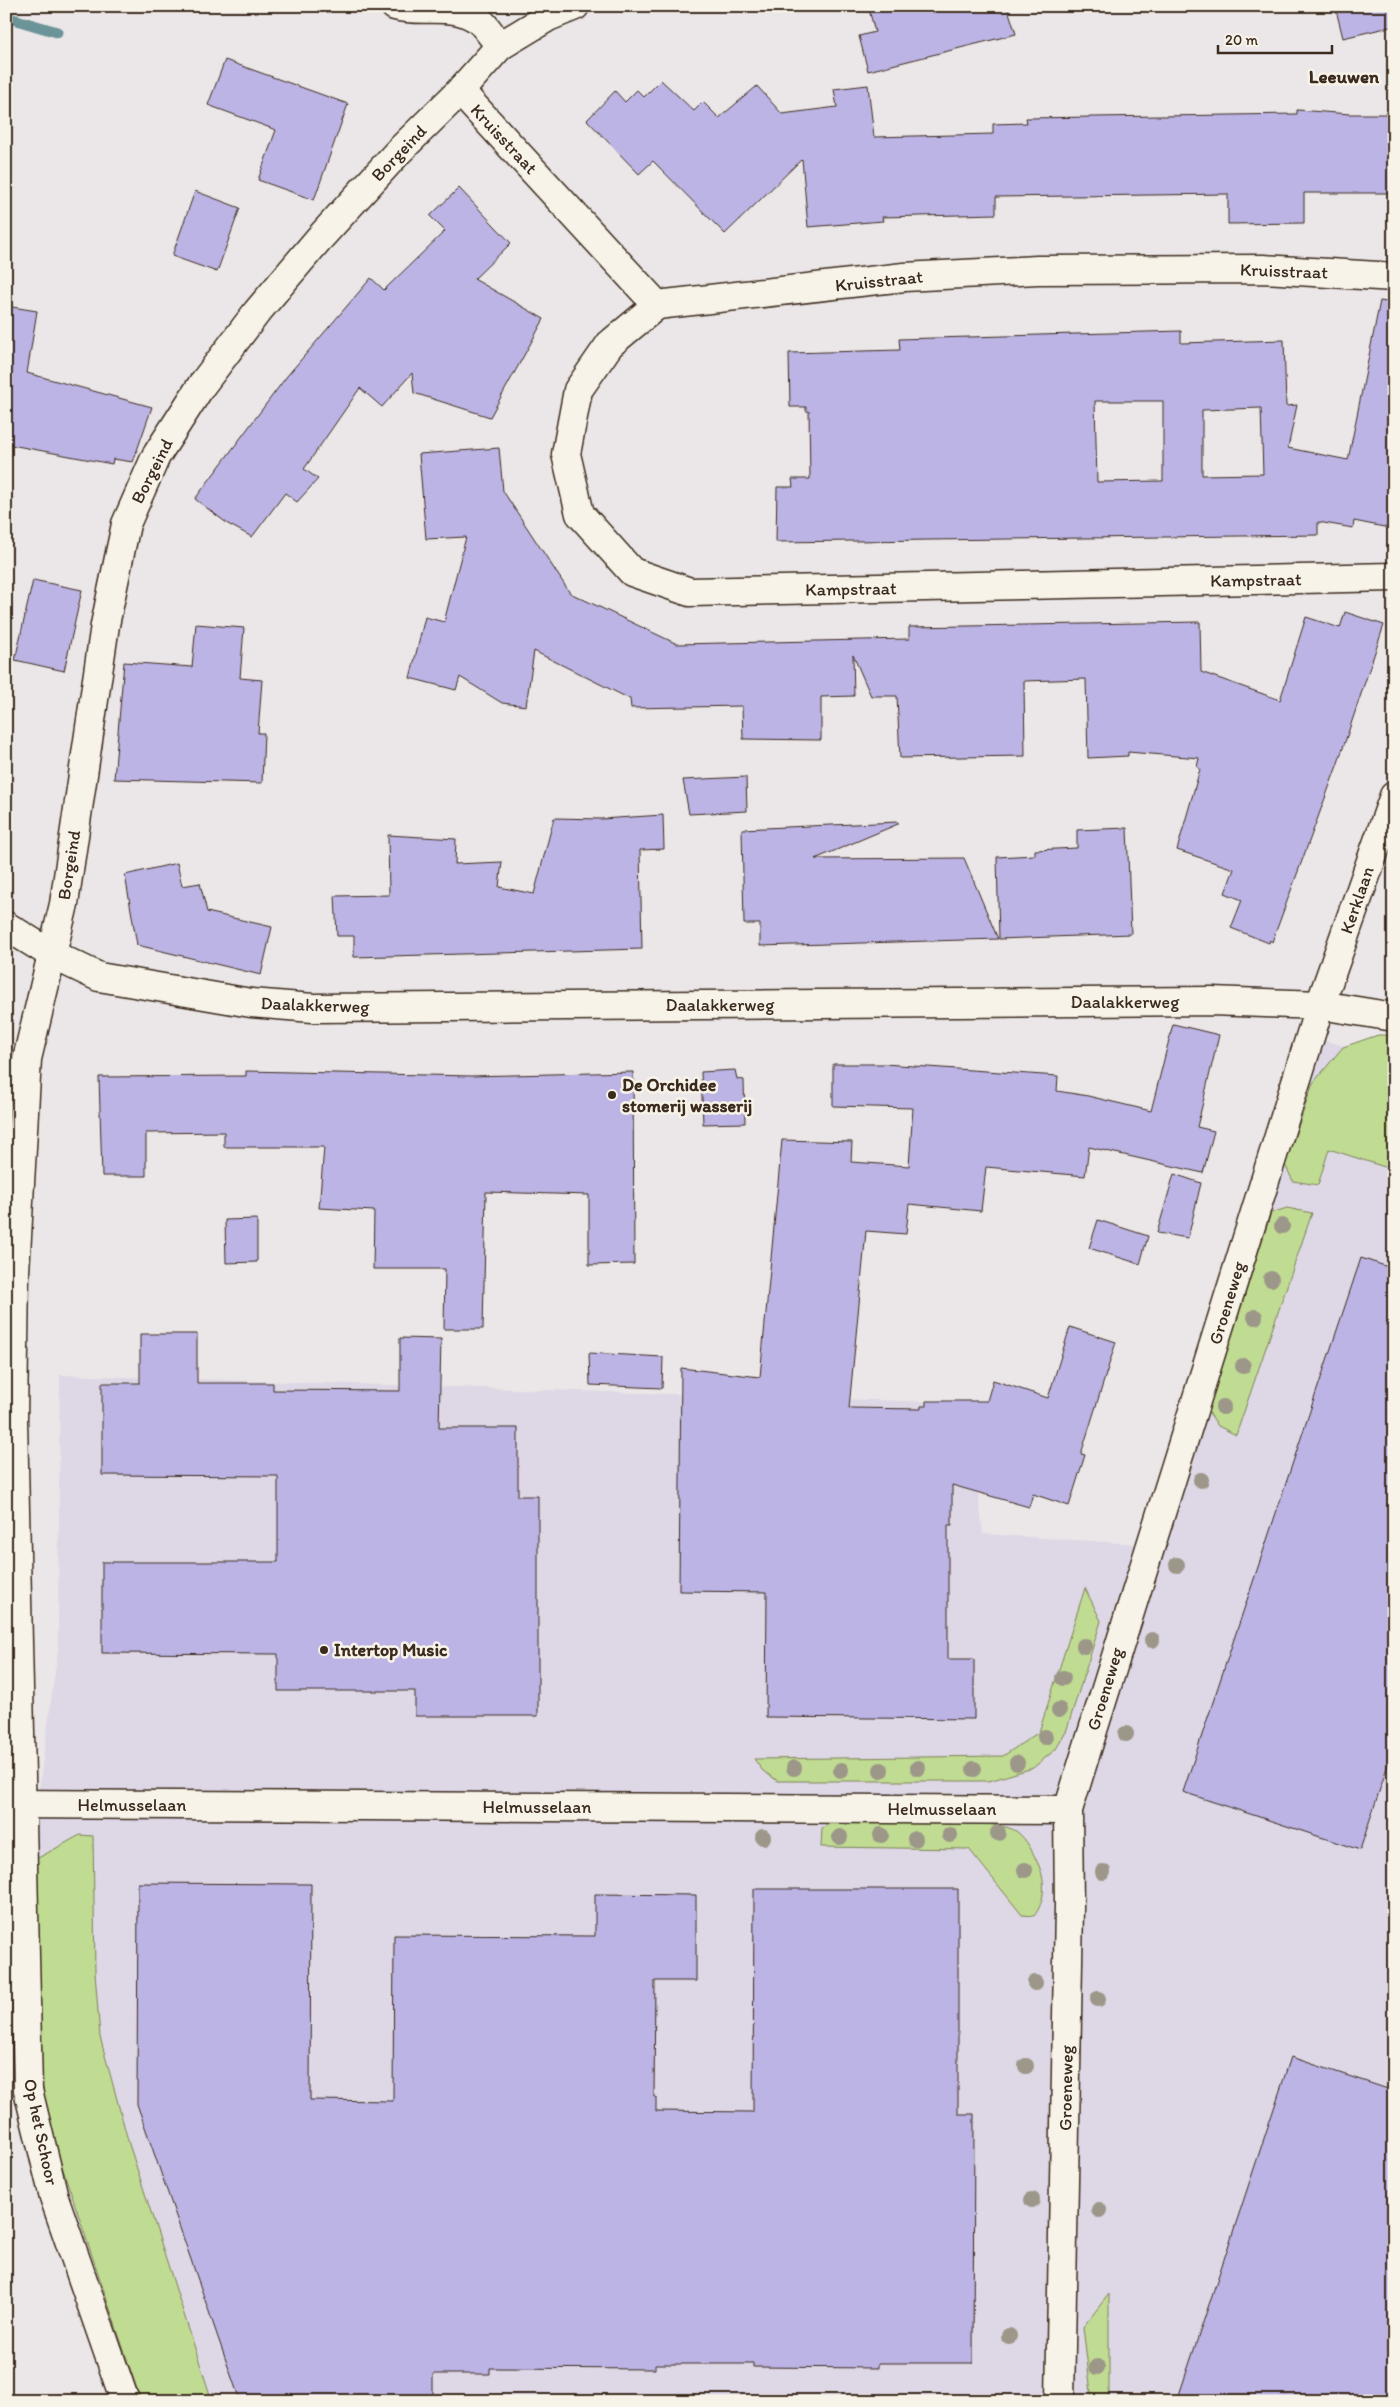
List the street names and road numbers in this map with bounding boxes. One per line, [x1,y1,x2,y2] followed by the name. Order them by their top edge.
[466,99,542,179] street label: Kruisstraat
[367,120,431,186] street label: Borgeind
[1240,258,1329,284] street label: Kruisstraat
[834,265,924,297] street label: Kruisstraat
[126,435,178,507] street label: Borgeind
[1210,568,1302,592] street label: Kampstraat
[805,577,897,601] street label: Kampstraat
[53,828,85,901] street label: Borgeind
[1335,863,1379,937] street label: Kerklaan
[1071,991,1180,1013] street label: Daalakkerweg
[260,992,371,1018] street label: Daalakkerweg
[666,994,775,1016] street label: Daalakkerweg
[1204,1258,1250,1347] street label: Groeneweg
[1082,1644,1128,1733] street label: Groeneweg
[78,1794,186,1816] street label: Helmusselaan
[483,1796,591,1818] street label: Helmusselaan
[888,1798,996,1820] street label: Helmusselaan
[1054,2044,1078,2131] street label: Groeneweg
[19,2077,63,2188] street label: Op het Schoor

